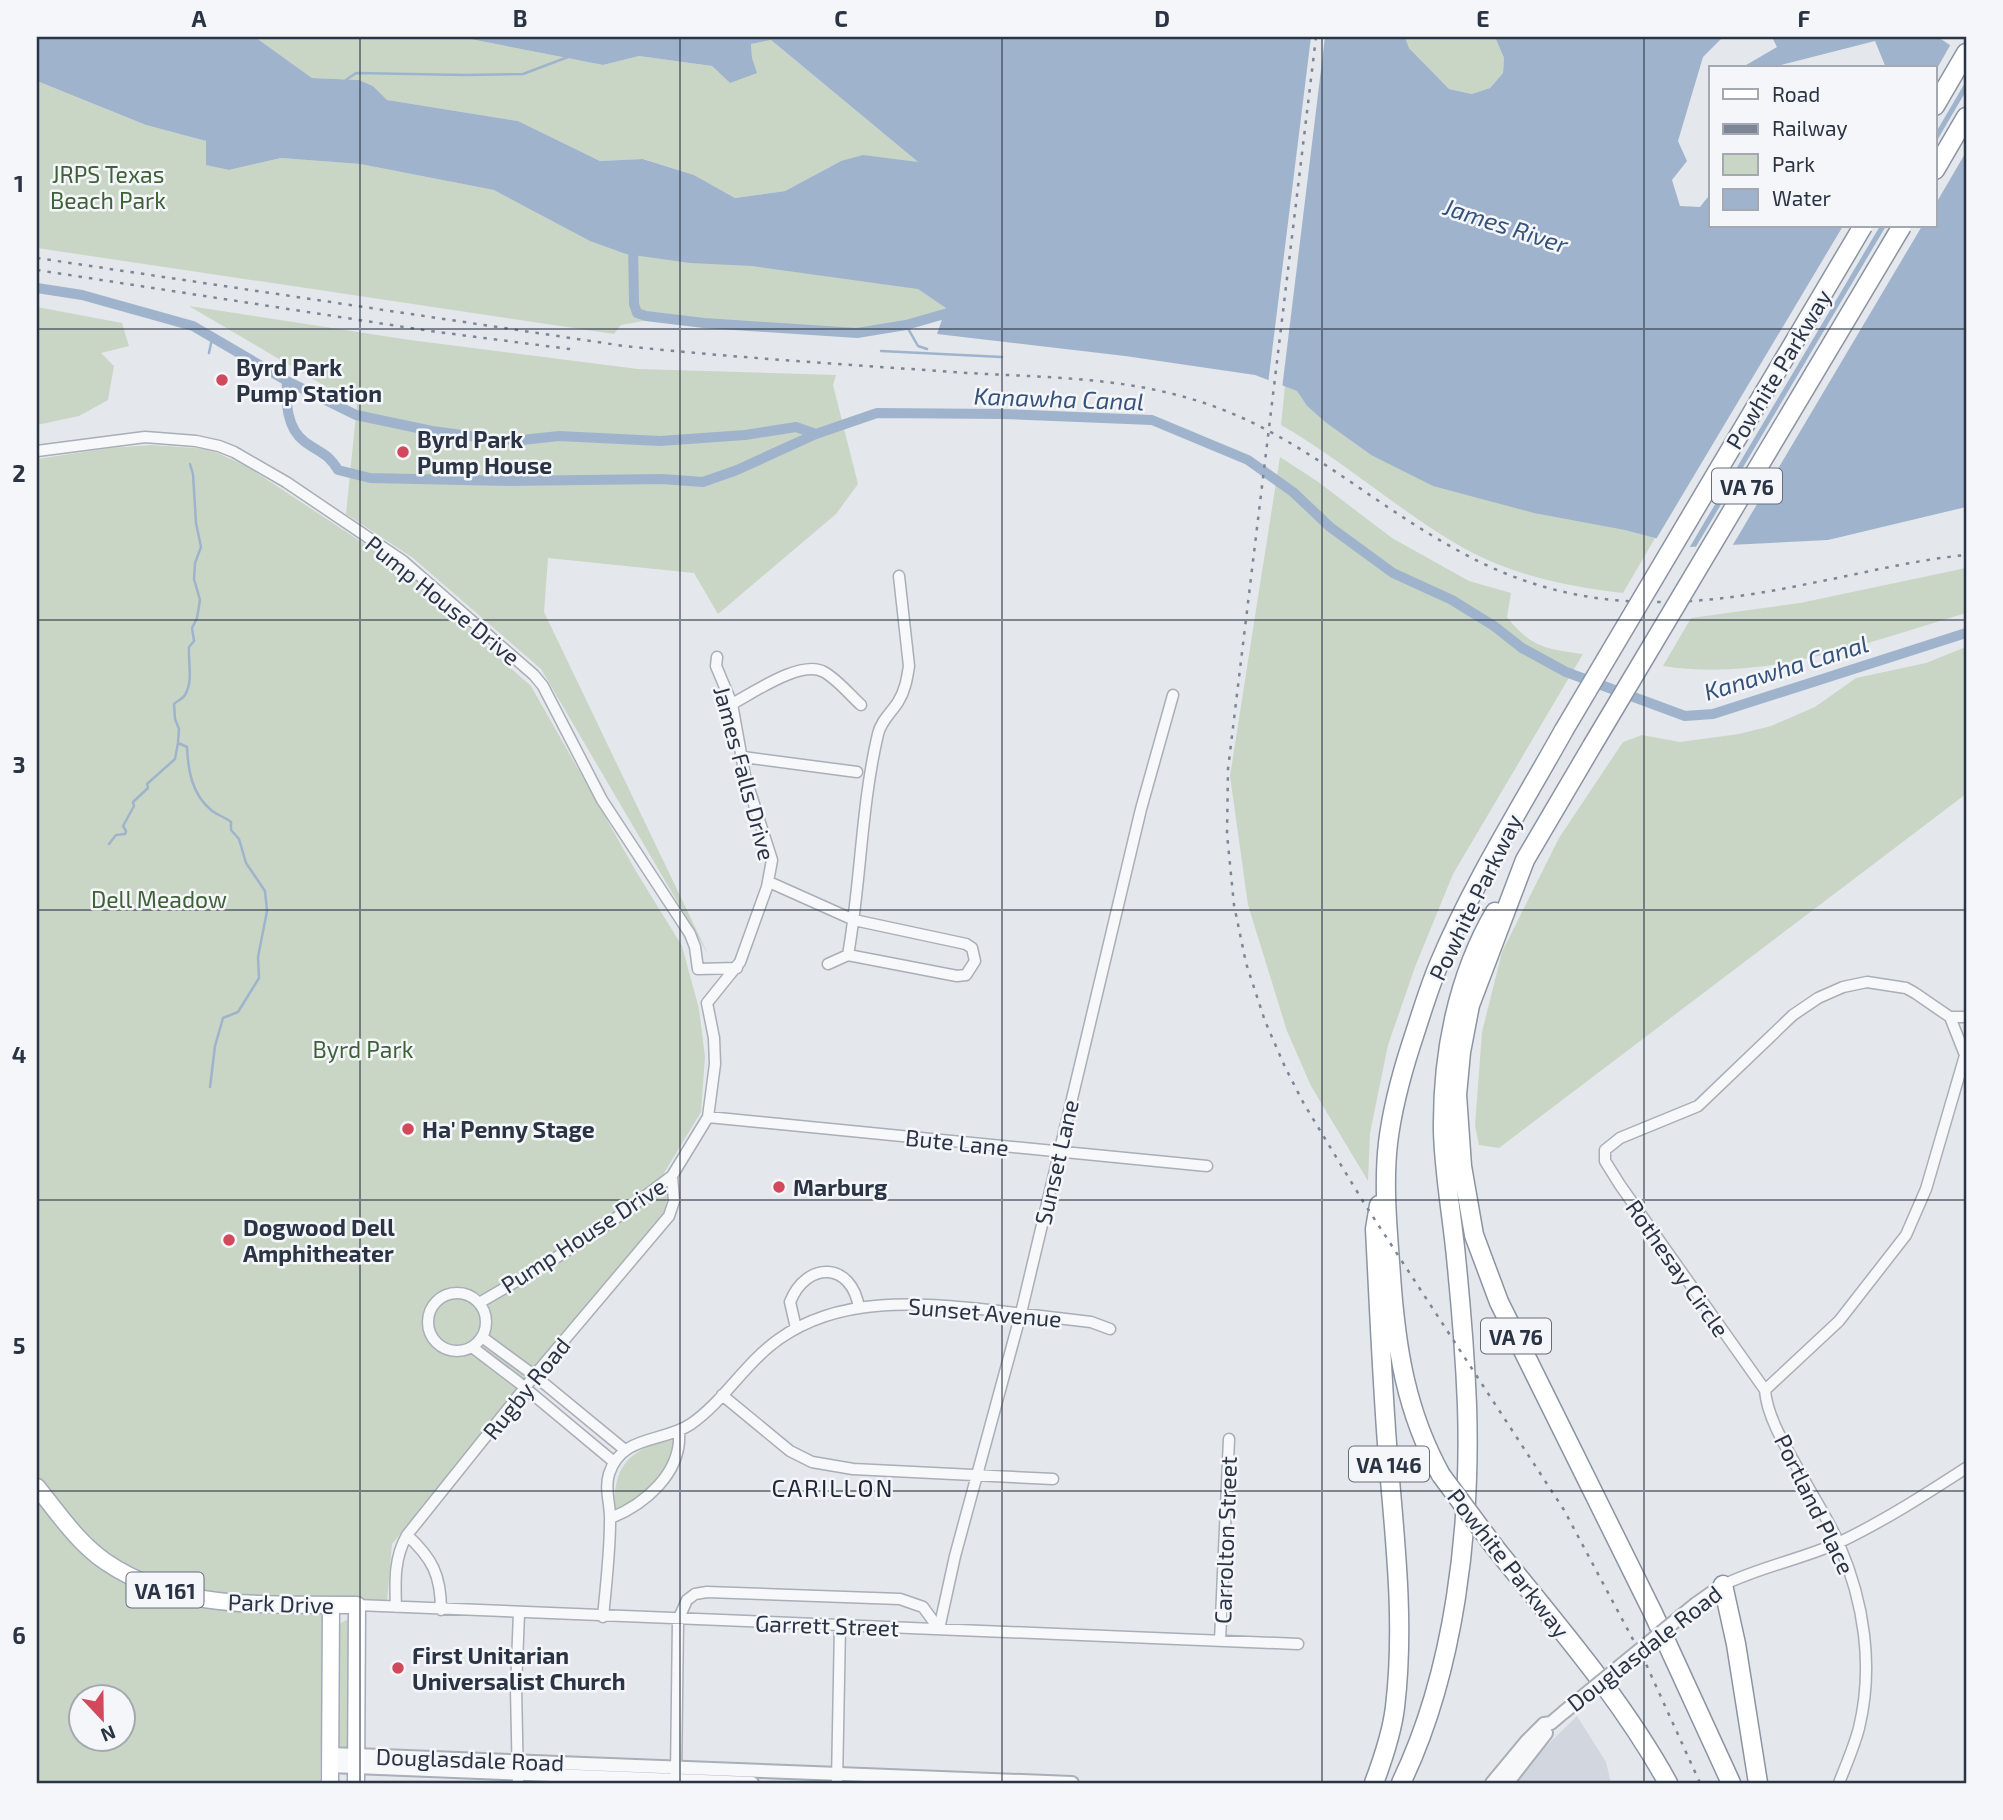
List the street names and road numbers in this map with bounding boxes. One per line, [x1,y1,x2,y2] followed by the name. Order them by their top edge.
[1719,284,1837,454] street label: Powhite Parkway
[1712,468,1782,504] road number: VA 76
[360,529,526,671] street label: Pump House Drive
[708,683,782,863] street label: James Falls Drive
[1423,809,1527,985] street label: Powhite Parkway
[1028,1097,1084,1227] street label: Sunset Lane
[904,1123,1010,1161] street label: Bute Lane
[495,1171,671,1299] street label: Pump House Drive
[1620,1194,1736,1342] street label: Rothesay Circle
[907,1291,1063,1333] street label: Sunset Avenue
[1481,1318,1551,1354] road number: VA 76
[476,1331,576,1445] street label: Rugby Road
[1769,1430,1861,1578] street label: Portland Place
[1349,1446,1429,1482] road number: VA 146
[1208,1455,1242,1624] street label: Carrolton Street
[1442,1483,1576,1643] street label: Powhite Parkway
[127,1572,204,1608] road number: VA 161
[1561,1579,1727,1717] street label: Douglasdale Road
[227,1587,335,1619] street label: Park Drive
[754,1608,900,1642] street label: Garrett Street
[375,1742,565,1776] street label: Douglasdale Road

